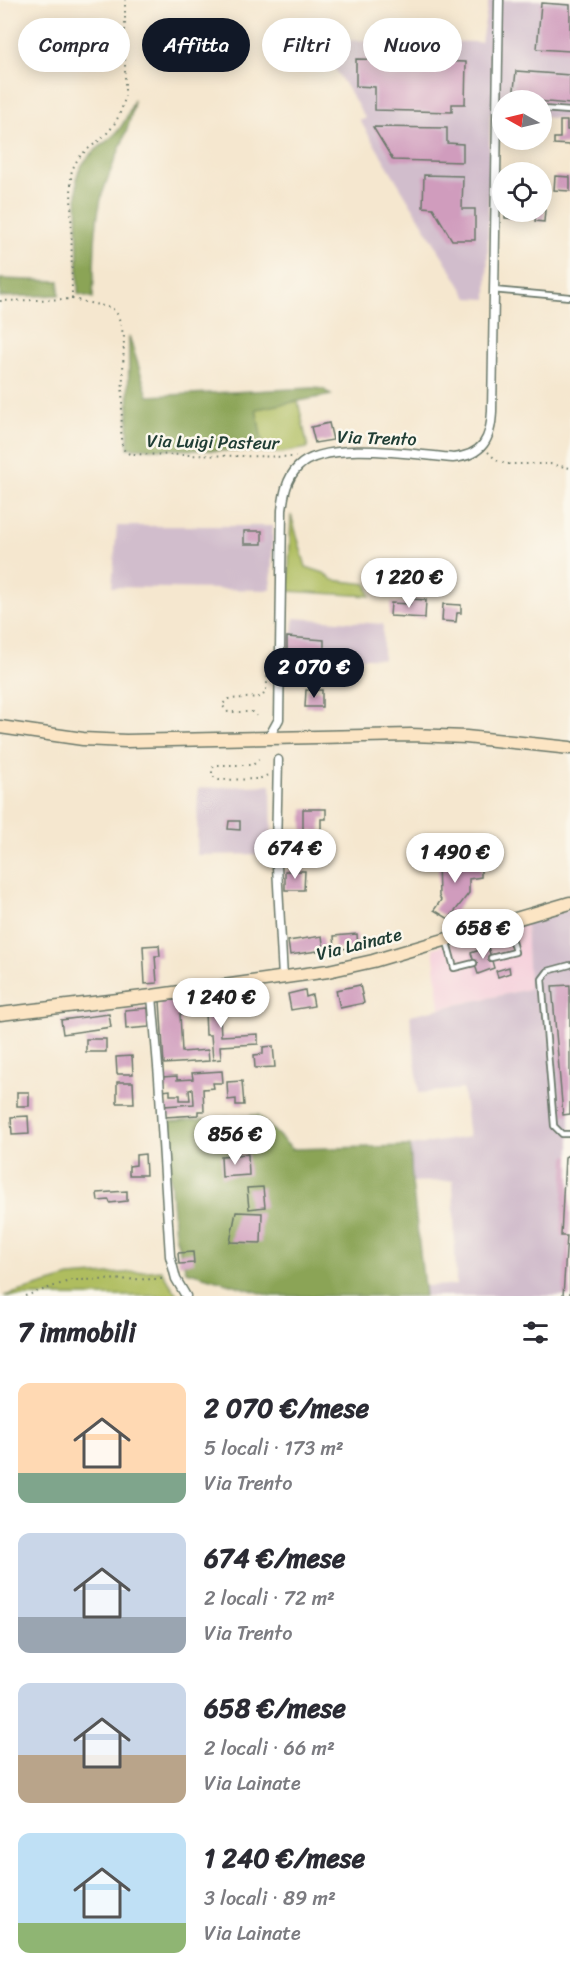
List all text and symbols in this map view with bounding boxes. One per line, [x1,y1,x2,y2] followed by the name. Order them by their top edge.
[18,18,130,72] chip: Compra
[142,18,250,72] chip: Affitta
[262,18,351,72] chip: Filtri
[363,18,462,72] chip: Nuovo
[492,90,552,150] north arrow
[492,90,552,222] map controls
[492,162,552,222] button: locate
[337,421,417,455] street label: Via Trento
[147,425,281,459] street label: Via Luigi Pasteur
[354,558,464,609] pin: 1 220 €
[375,560,443,595] text: 1 220 €
[259,648,369,699] pin: 2 070 €
[278,650,350,685] text: 2 070 €
[253,829,337,880] pin: 674 €
[268,831,322,866] text: 674 €
[400,833,510,884] pin: 1 490 €
[420,835,490,870] text: 1 490 €
[441,909,525,960] pin: 658 €
[456,911,510,946] text: 658 €
[313,918,405,970] street label: Via Lainate
[166,978,276,1029] pin: 1 240 €
[187,980,255,1015] text: 1 240 €
[193,1115,277,1166] pin: 856 €
[208,1117,262,1152] text: 856 €
[18,1309,136,1355] text: 7 immobili
[519,1316,552,1349] icon: filters
[204,1385,369,1431] text: 2 070 €/mese
[66,1407,138,1479] icon: home
[204,1431,344,1466] text: 5 locali · 173 m²
[204,1466,292,1501] text: Via Trento
[204,1535,345,1581] text: 674 €/mese
[66,1557,138,1629] icon: home
[204,1581,335,1616] text: 2 locali · 72 m²
[204,1616,292,1651] text: Via Trento
[204,1685,346,1731] text: 658 €/mese
[66,1707,138,1779] icon: home
[204,1731,335,1766] text: 2 locali · 66 m²
[204,1766,301,1801] text: Via Lainate
[204,1835,365,1881] text: 1 240 €/mese
[66,1857,138,1929] icon: home
[204,1881,336,1916] text: 3 locali · 89 m²
[204,1916,301,1951] text: Via Lainate

